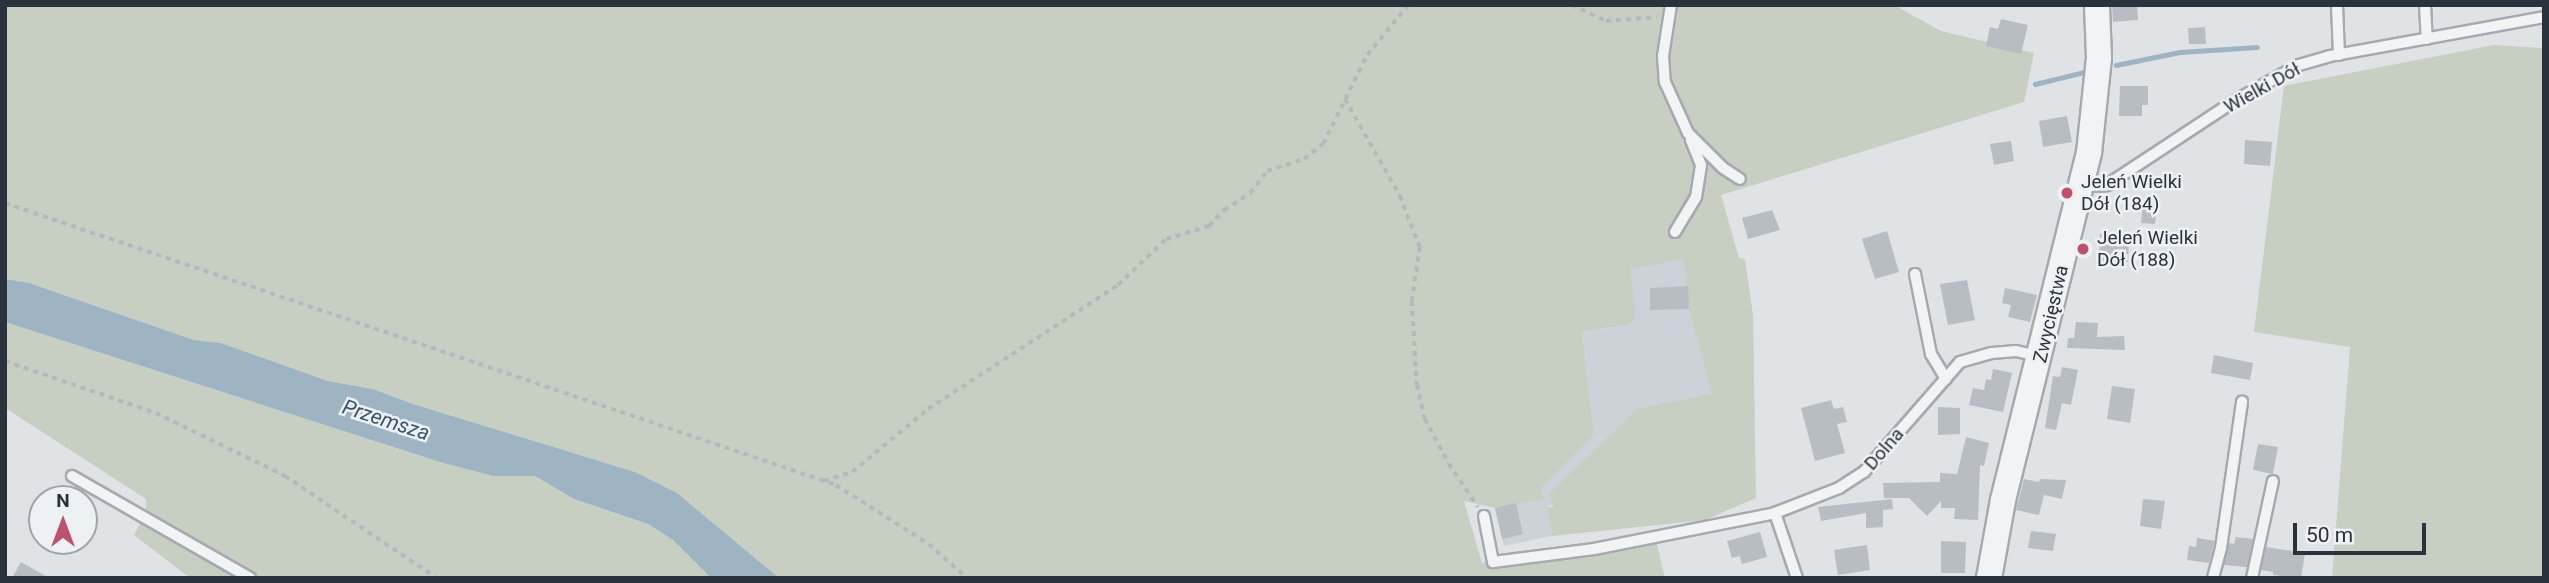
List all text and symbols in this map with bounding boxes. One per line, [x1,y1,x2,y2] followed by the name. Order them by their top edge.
[2220,58,2304,118] street label: Wielki Dół
[2081,171,2182,215] place label: Jeleń Wielki Dół (184)
[2059,185,2075,201] marker: Jeleń Wielki Dół (184)
[2097,227,2198,271] place label: Jeleń Wielki Dół (188)
[2075,241,2091,257] marker: Jeleń Wielki Dół (188)
[2029,263,2073,365] street label: Zwycięstwa
[339,394,433,446] water label: Przemsza
[1859,423,1909,475] street label: Dolna
[28,485,98,555] north arrow
[56,489,70,512] text: N
[2297,510,2430,554] scale bar
[2306,523,2353,547] text: 50 m

